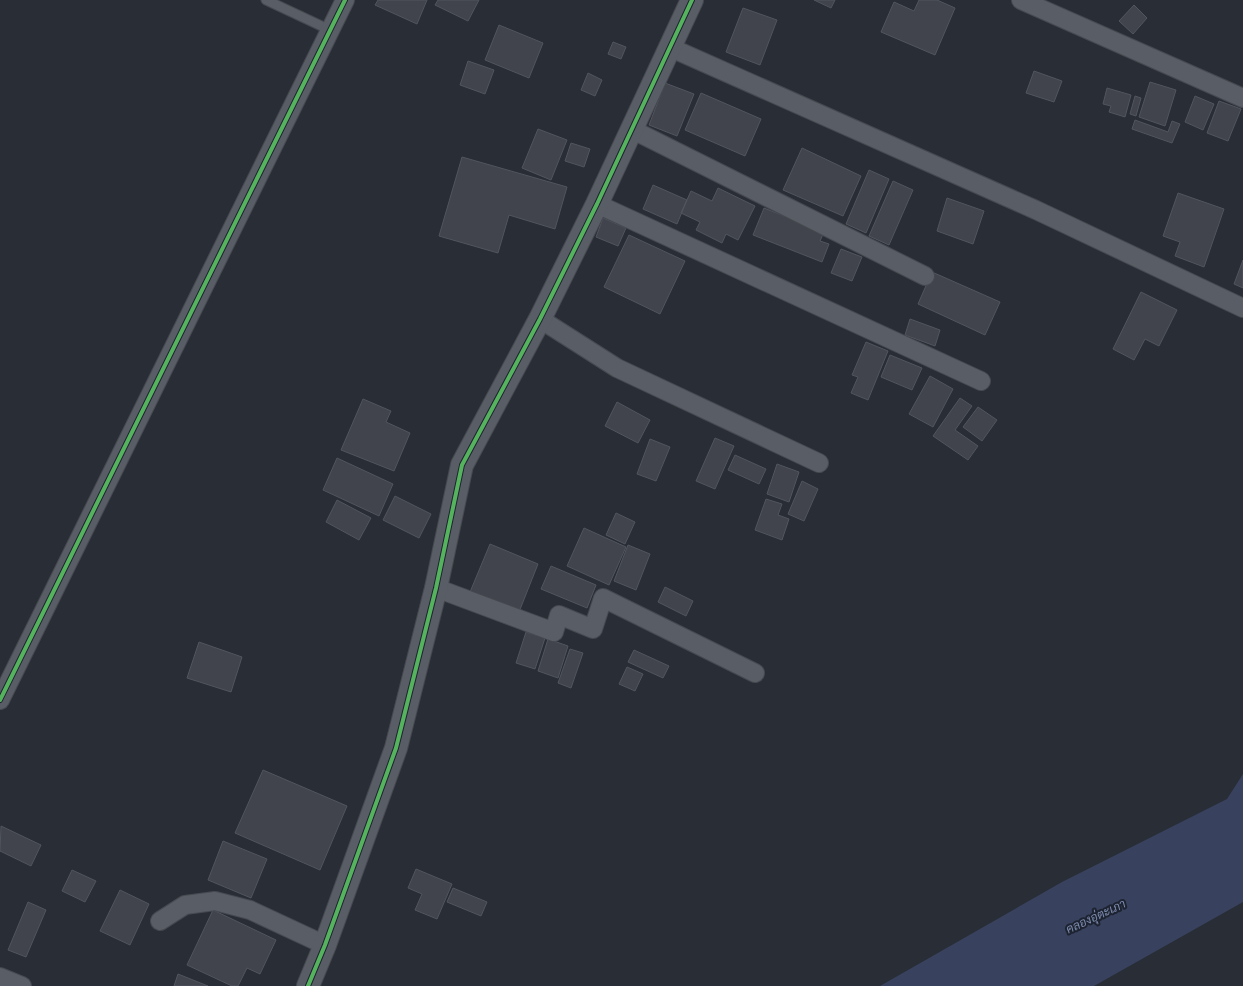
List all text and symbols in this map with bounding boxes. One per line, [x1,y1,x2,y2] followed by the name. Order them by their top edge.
[1064,897,1129,938] water label: คลองอุ่ตะเภา

